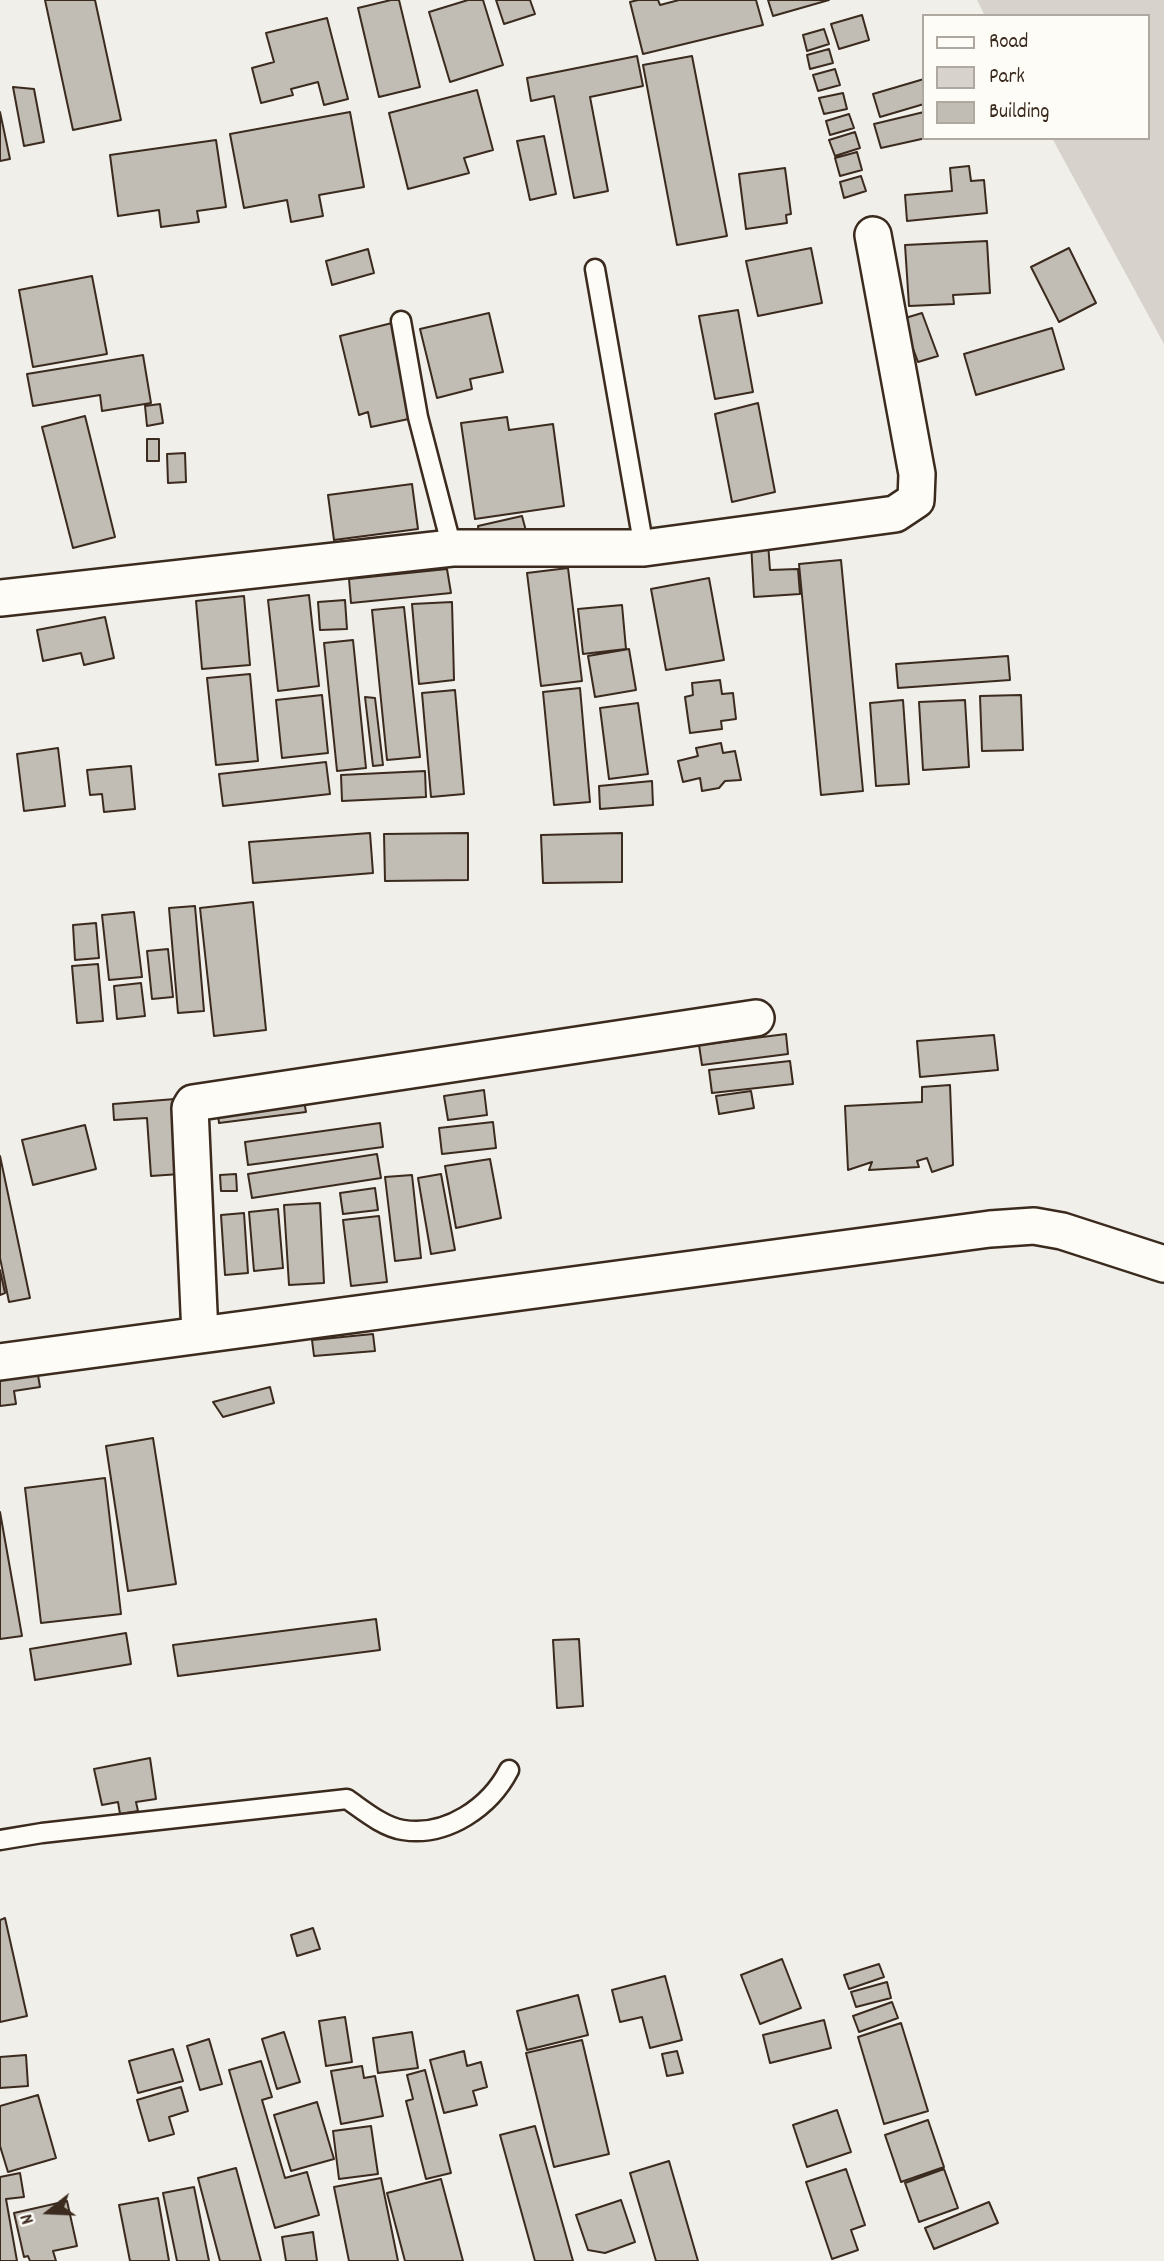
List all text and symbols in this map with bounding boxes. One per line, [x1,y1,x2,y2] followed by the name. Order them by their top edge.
[922,14,1150,140] legend
[989,28,1028,58] text: Road
[989,63,1025,93] text: Park
[989,98,1049,128] text: Building
[14,2177,84,2247] north arrow
[14,2210,43,2227] text: N

